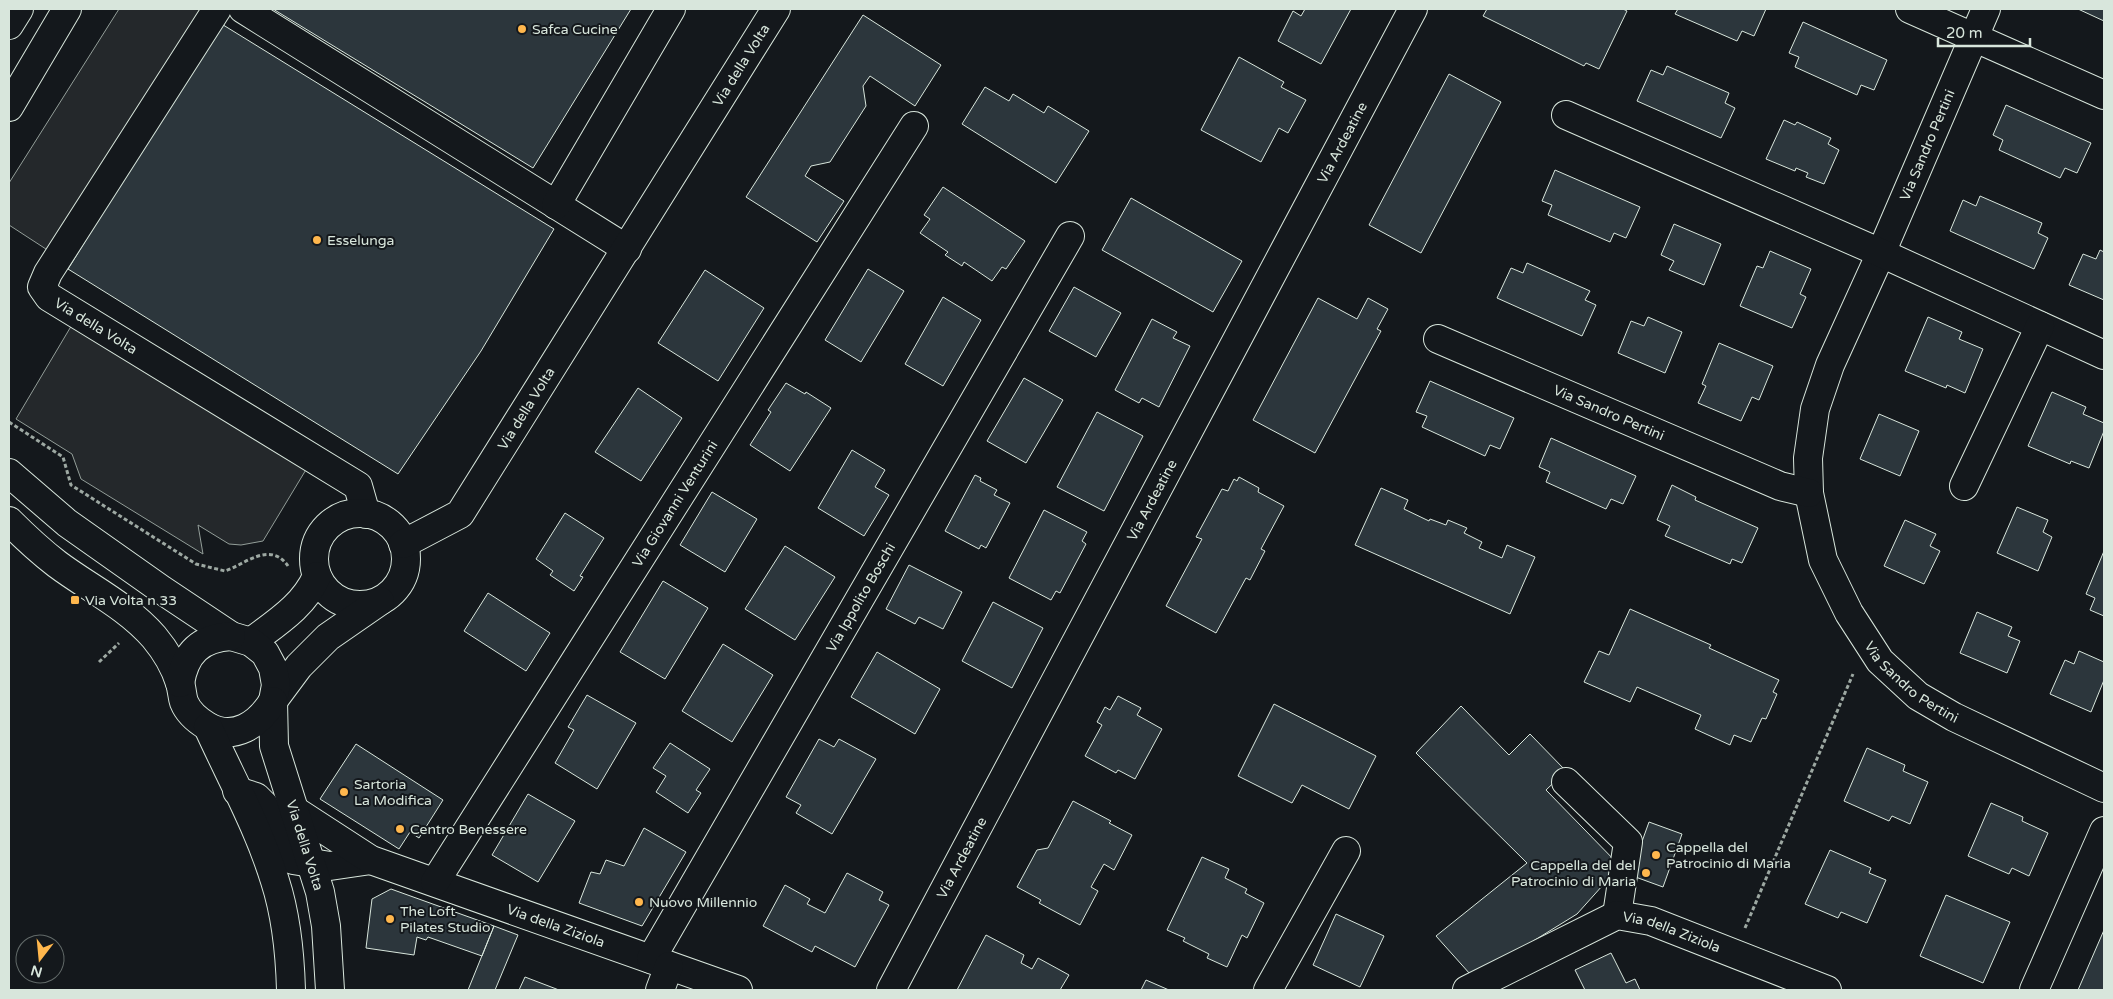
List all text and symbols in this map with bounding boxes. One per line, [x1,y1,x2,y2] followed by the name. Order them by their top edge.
[1938,15,2030,47] scale bar
[532,21,618,38] place label: Safca Cucine
[709,21,774,110] street label: Via della Volta
[516,23,528,35] marker: Safca Cucine
[1946,24,1983,42] text: 20 m
[1896,87,1959,203] street label: Via Sandro Pertini
[1314,99,1371,186] street label: Via Ardeatine
[327,232,394,249] place label: Esselunga
[311,234,323,246] marker: Esselunga
[51,294,140,358] street label: Via della Volta
[494,364,559,453] street label: Via della Volta
[1551,382,1667,444] street label: Via Sandro Pertini
[629,437,722,570] street label: Via Giovanni Venturini
[1124,457,1181,544] street label: Via Ardeatine
[823,540,899,655] street label: Via Ippolito Boschi
[85,592,177,609] place label: Via Volta n 33
[69,594,81,606] marker: Via Volta n 33
[1861,638,1961,727] street label: Via Sandro Pertini
[354,776,432,809] place label: Sartoria La Modifica
[338,786,350,798] marker: Sartoria La Modifica
[283,798,327,893] street label: Via della Volta
[933,814,991,902] street label: Via Ardeatine
[410,821,527,838] place label: Centro Benessere
[394,823,406,835] marker: Centro Benessere
[1666,839,1791,872] place label: Cappella del Patrocinio di Maria
[1650,849,1662,861] marker: Cappella del Patrocinio di Maria
[1511,857,1636,890] place label: Cappella del del Patrocinio di Maria
[1640,867,1652,879] marker: Cappella del del Patrocinio di Maria
[649,894,757,911] place label: Nuovo Millennio
[633,896,645,908] marker: Nuovo Millennio
[505,901,607,951] street label: Via della Ziziola
[400,903,491,936] place label: The Loft Pilates Studio
[1621,908,1723,956] street label: Via della Ziziola
[384,913,396,925] marker: The Loft Pilates Studio
[15,934,65,984] north arrow
[29,961,44,981] text: N

